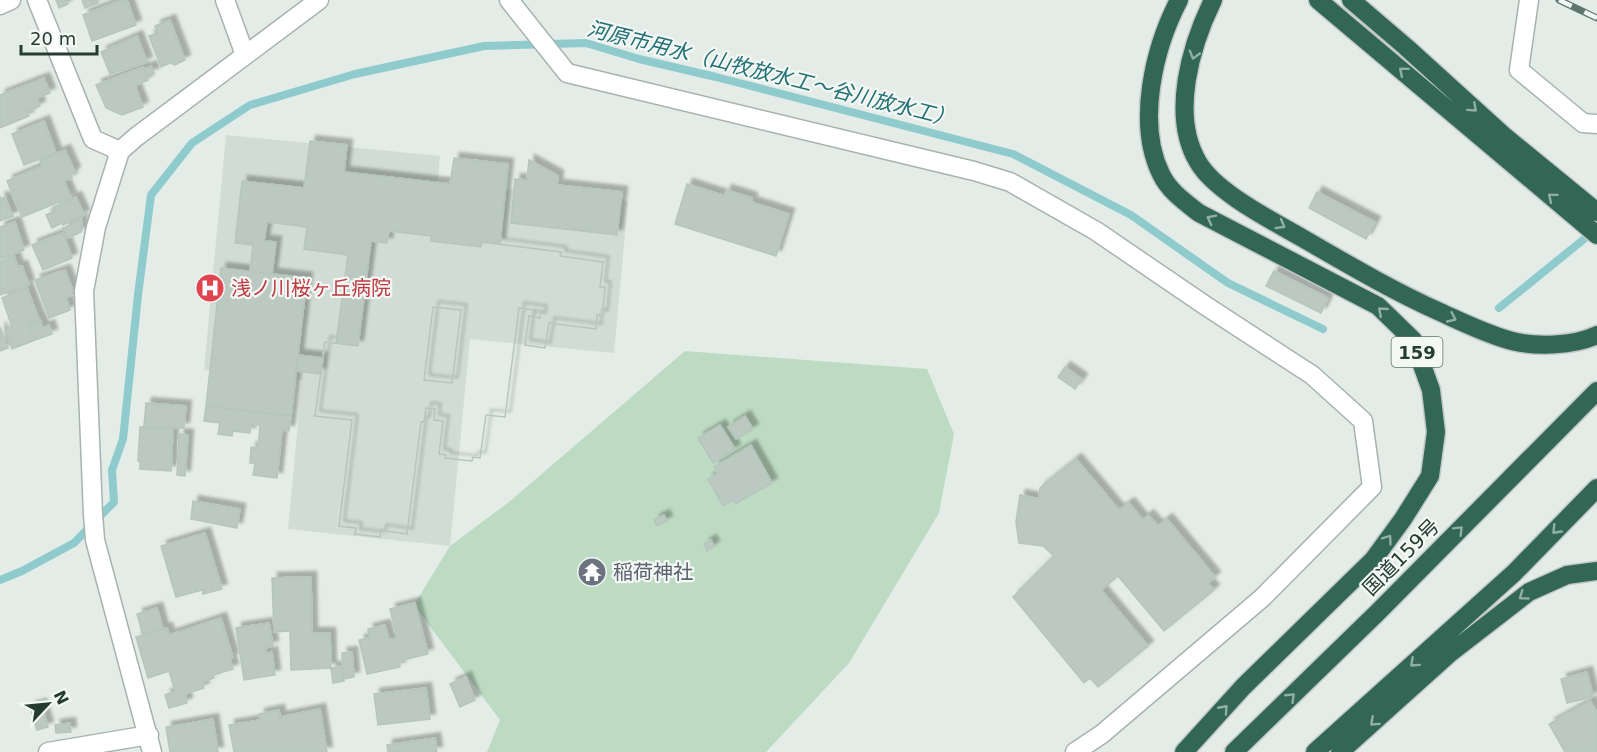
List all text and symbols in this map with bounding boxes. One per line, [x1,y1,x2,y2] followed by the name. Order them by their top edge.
[585,17,957,131] water label: 河原市用水（山牧放水工～谷川放水工）
[21,18,98,56] scale bar
[30,28,76,49] text: 20 m
[1189,49,1201,60] one-way arrow
[1399,68,1410,79] one-way arrow
[1467,101,1477,112] one-way arrow
[1548,193,1559,204] one-way arrow
[1206,215,1217,226] one-way arrow
[1275,218,1285,230] one-way arrow
[194,272,226,304] hospital icon: 浅ノ川桜ヶ丘病院
[231,276,391,300] place label: 浅ノ川桜ヶ丘病院
[1378,307,1389,318] one-way arrow
[1446,311,1457,323] one-way arrow
[1392,337,1442,367] road number: 159
[1358,514,1444,600] street label: 国道159号
[1552,524,1563,534] one-way arrow
[1452,527,1463,538] one-way arrow
[1381,534,1392,545] one-way arrow
[576,556,608,588] temple icon: 稲荷神社
[613,560,693,584] place label: 稲荷神社
[1519,589,1530,600] one-way arrow
[1410,656,1421,667] one-way arrow
[18,674,78,734] north arrow
[50,687,73,708] text: N
[1283,693,1294,704] one-way arrow
[1217,705,1228,715] one-way arrow
[1370,715,1381,726] one-way arrow

